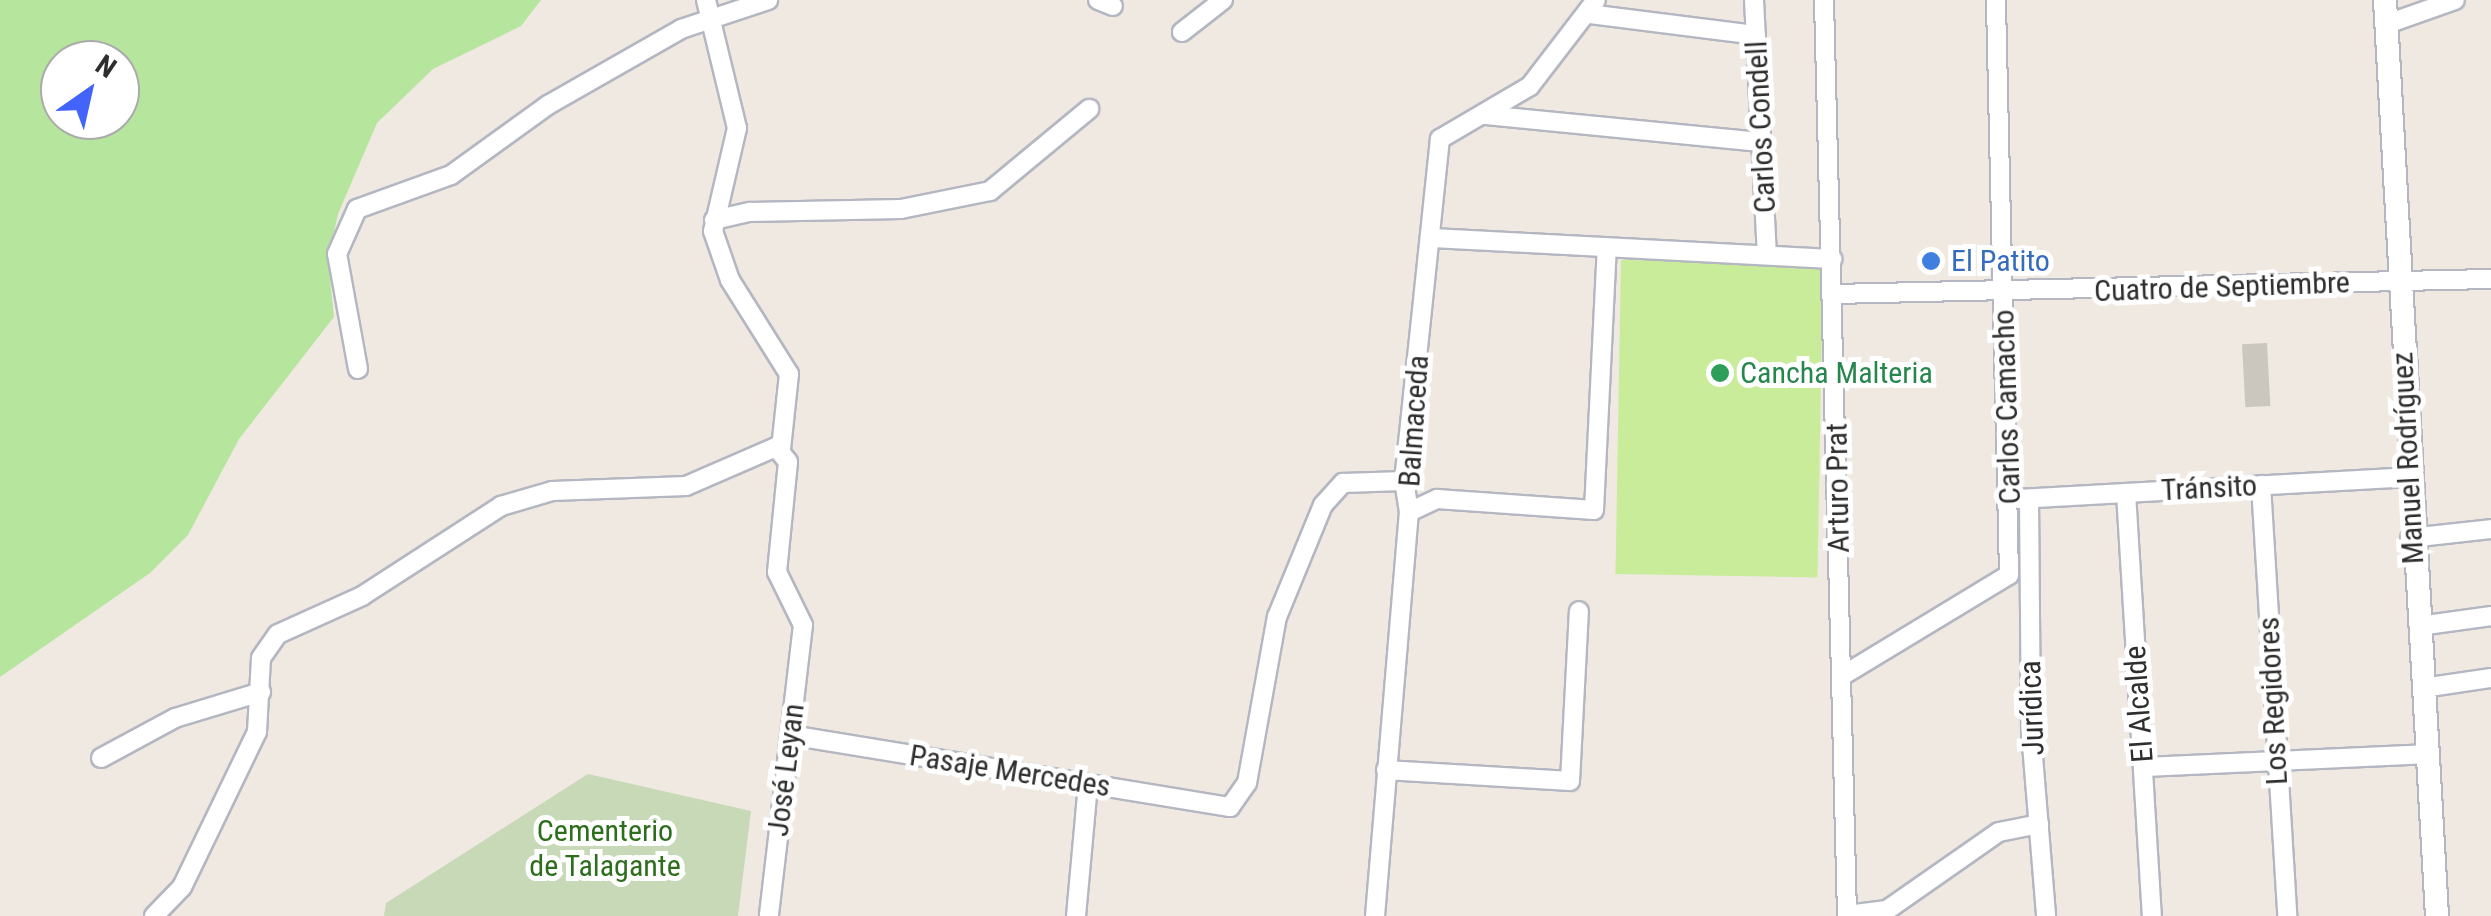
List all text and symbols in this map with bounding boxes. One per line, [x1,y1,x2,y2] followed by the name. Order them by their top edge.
[40,40,140,140] north arrow
[1739,40,1783,214] street label: Carlos Condell
[90,48,122,85] text: N
[1951,243,2050,279] place label: El Patito
[1920,250,1942,272] marker: El Patito
[2093,265,2351,309] street label: Cuatro de Septiembre
[1986,309,2028,505] street label: Carlos Camacho
[2384,351,2432,565] street label: Manuel Rodríguez
[1391,354,1437,488] street label: Balmaceda
[1740,355,1933,391] place label: Cancha Malteria
[1709,362,1731,384] marker: Cancha Malteria
[1819,423,1857,553] street label: Arturo Prat
[2160,468,2258,508] street label: Tránsito
[2251,616,2295,786] street label: Los Regidores
[2117,644,2161,764] street label: El Alcalde
[2012,660,2052,756] street label: Jurídica
[760,702,812,838] street label: José Leyan
[907,737,1113,805] street label: Pasaje Mercedes
[529,813,681,884] park label: Cementerio de Talagante

